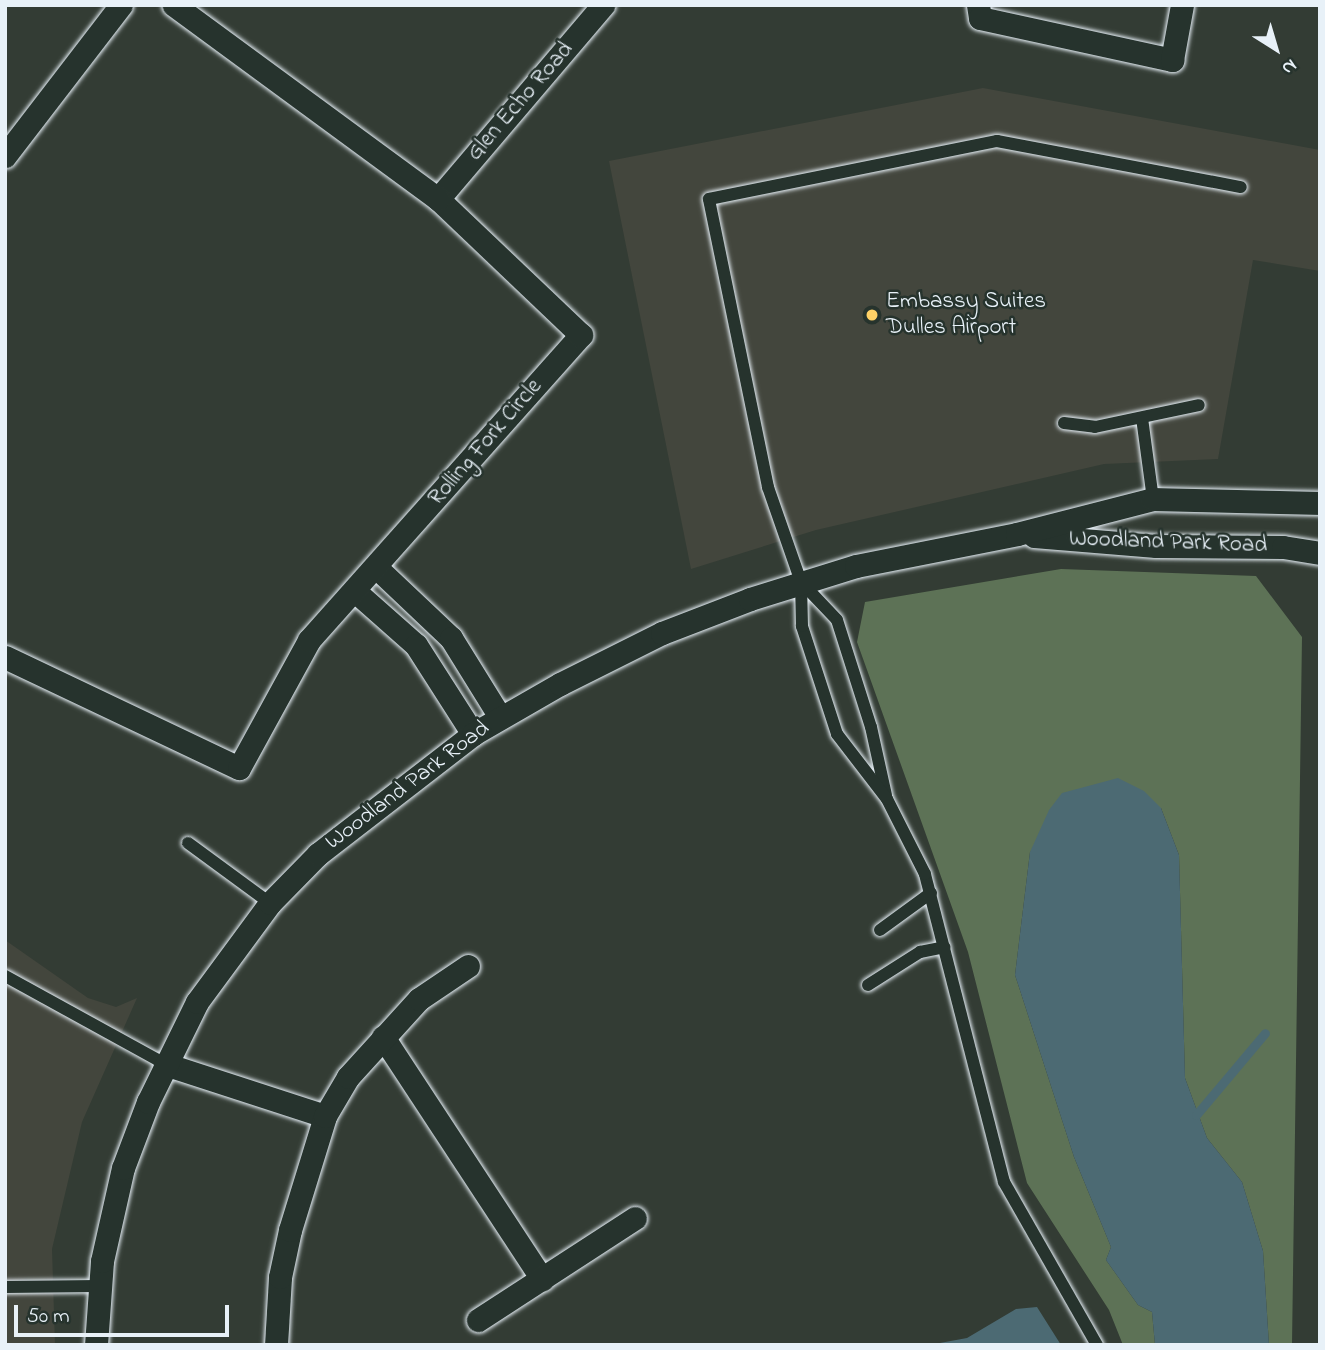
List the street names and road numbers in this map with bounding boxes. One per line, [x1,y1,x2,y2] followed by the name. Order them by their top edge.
[462,37,580,167] street label: Glen Echo Road
[423,374,549,512] street label: Rolling Fork Circle
[1068,526,1268,560] street label: Woodland Park Road
[321,715,495,857] street label: Woodland Park Road

